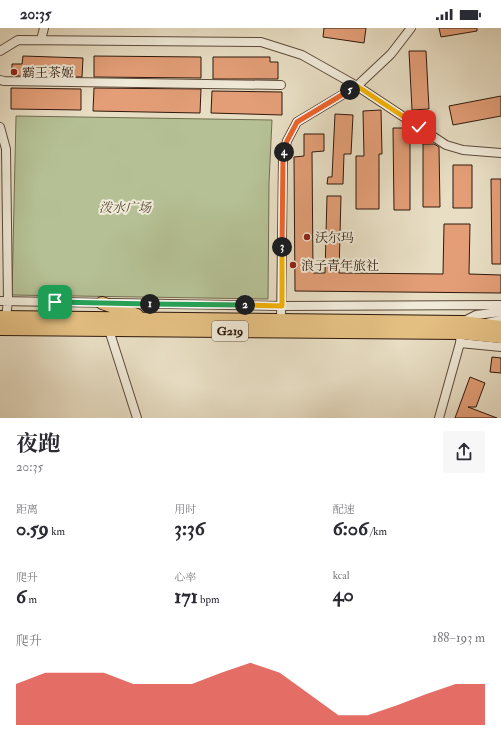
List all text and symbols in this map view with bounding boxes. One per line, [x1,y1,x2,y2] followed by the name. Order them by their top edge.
[20,5,51,24] text: 20:35
[22,65,74,81] place label: 霸王茶姬
[9,67,19,77] marker: 霸王茶姬
[340,80,360,100] pin: 5
[348,83,352,96] text: 5
[402,110,436,144] pin
[408,116,430,138] icon: check
[274,142,294,162] pin: 4
[281,145,287,158] text: 4
[99,200,152,216] park label: 泼水广场
[315,230,354,246] place label: 沃尔玛
[302,232,312,242] marker: 沃尔玛
[272,237,292,257] pin: 3
[280,240,284,253] text: 3
[301,258,379,274] place label: 浪子青年旅社
[288,260,298,270] marker: 浪子青年旅社
[38,285,72,319] pin
[44,291,66,313] icon: arrive
[140,294,160,314] pin: 1
[235,295,255,315] pin: 2
[148,297,152,310] text: 1
[242,298,248,311] text: 2
[212,321,248,341] road number: G219
[16,430,60,458] text: 夜跑
[443,431,485,473] button: share
[16,459,43,475] text: 20:35
[16,503,38,516] text: 距离
[174,503,196,516] text: 用时
[333,503,355,516] text: 配速
[16,516,49,541] text: 0.59
[174,516,205,541] text: 3:36
[333,516,368,541] text: 6:06
[49,525,65,538] text: km
[368,525,387,538] text: /km
[333,569,350,582] text: kcal
[16,571,38,584] text: 爬升
[174,571,196,584] text: 心率
[333,582,354,607] text: 40
[16,584,26,609] text: 6
[174,584,198,609] text: 171
[26,593,37,606] text: m
[198,593,220,606] text: bpm
[433,630,485,646] text: 188–193 m
[16,633,42,649] text: 爬升

